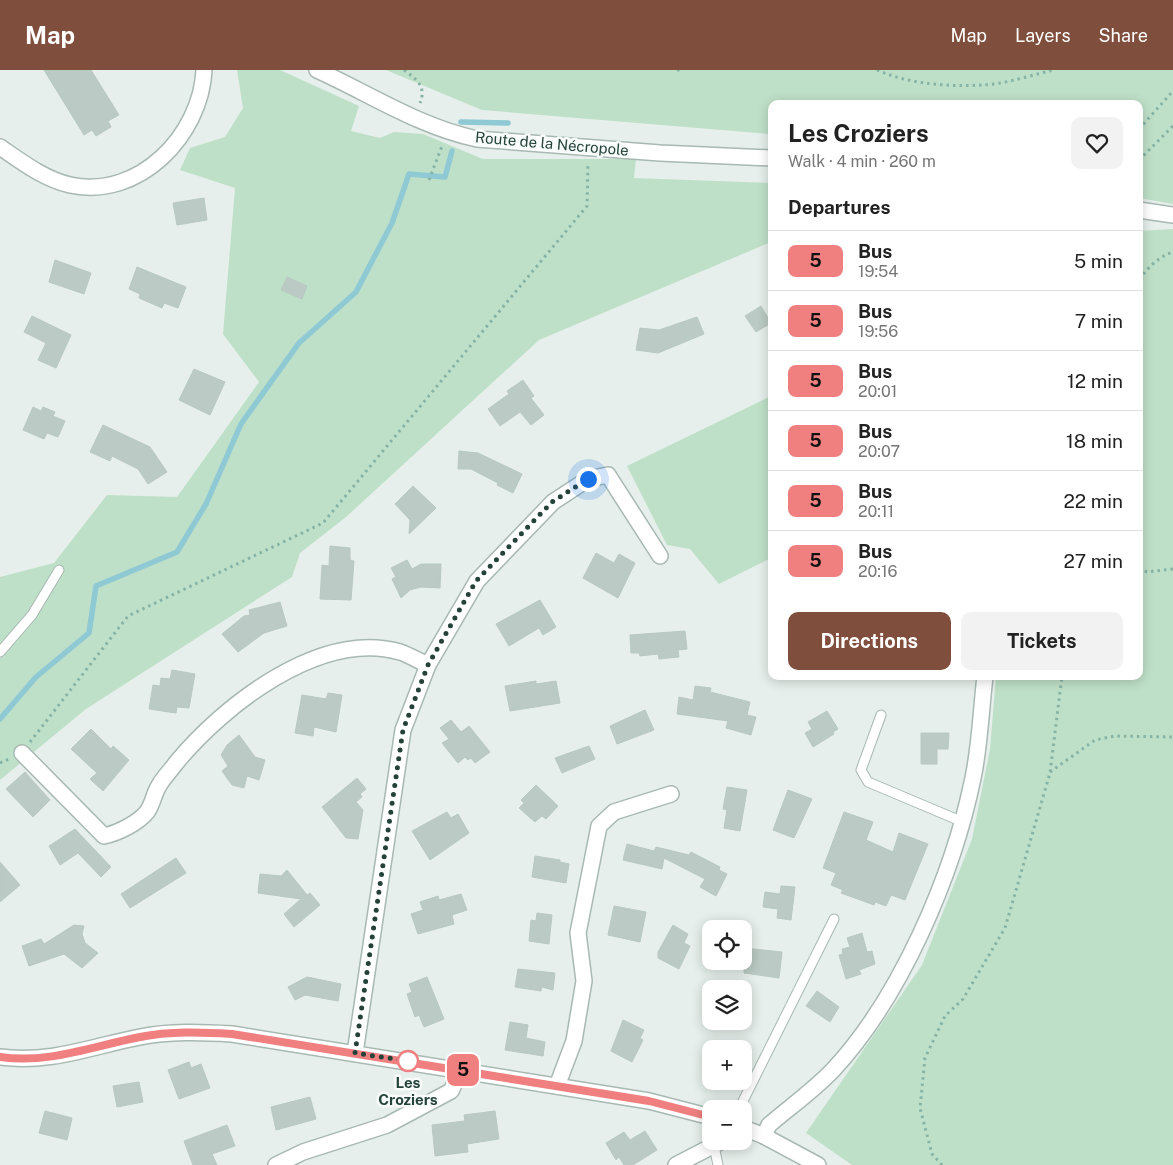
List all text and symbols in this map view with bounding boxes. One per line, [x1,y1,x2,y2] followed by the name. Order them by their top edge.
[25,21,75,49] text: Map
[951,25,987,46] text: Map
[1015,25,1071,46] text: Layers
[1099,25,1148,46] text: Share
[1071,117,1123,169] button: heart
[788,119,929,147] text: Les Croziers
[475,128,629,159] street label: Route de la Nécropole
[788,152,936,171] text: Walk · 4 min · 260 m
[788,196,891,218] text: Departures
[858,240,892,262] text: Bus
[809,250,822,271] text: 5
[1074,250,1123,272] text: 5 min
[858,262,898,281] text: 19:54
[858,300,892,322] text: Bus
[809,310,822,331] text: 5
[1075,310,1123,332] text: 7 min
[858,322,898,341] text: 19:56
[858,360,892,382] text: Bus
[809,370,822,391] text: 5
[1067,370,1123,392] text: 12 min
[858,382,897,401] text: 20:01
[858,420,892,442] text: Bus
[809,430,822,451] text: 5
[1066,430,1123,452] text: 18 min
[858,442,900,461] text: 20:07
[576,467,601,492] your location
[858,480,892,502] text: Bus
[809,490,822,511] text: 5
[1064,490,1123,512] text: 22 min
[858,502,894,521] text: 20:11
[858,540,892,562] text: Bus
[809,550,822,571] text: 5
[1063,550,1123,572] text: 27 min
[858,562,897,581] text: 20:16
[788,612,951,670] button: Directions
[961,612,1123,670] button: Tickets
[702,920,752,1150] map controls
[702,920,752,970] button: locate
[702,980,752,1030] button: layers
[702,1040,752,1090] button: +
[397,1050,419,1072] marker: Les Croziers
[447,1054,479,1086] line badge: 5
[457,1059,469,1080] text: 5
[378,1074,438,1108] place label: Les Croziers
[702,1100,752,1150] button: −

